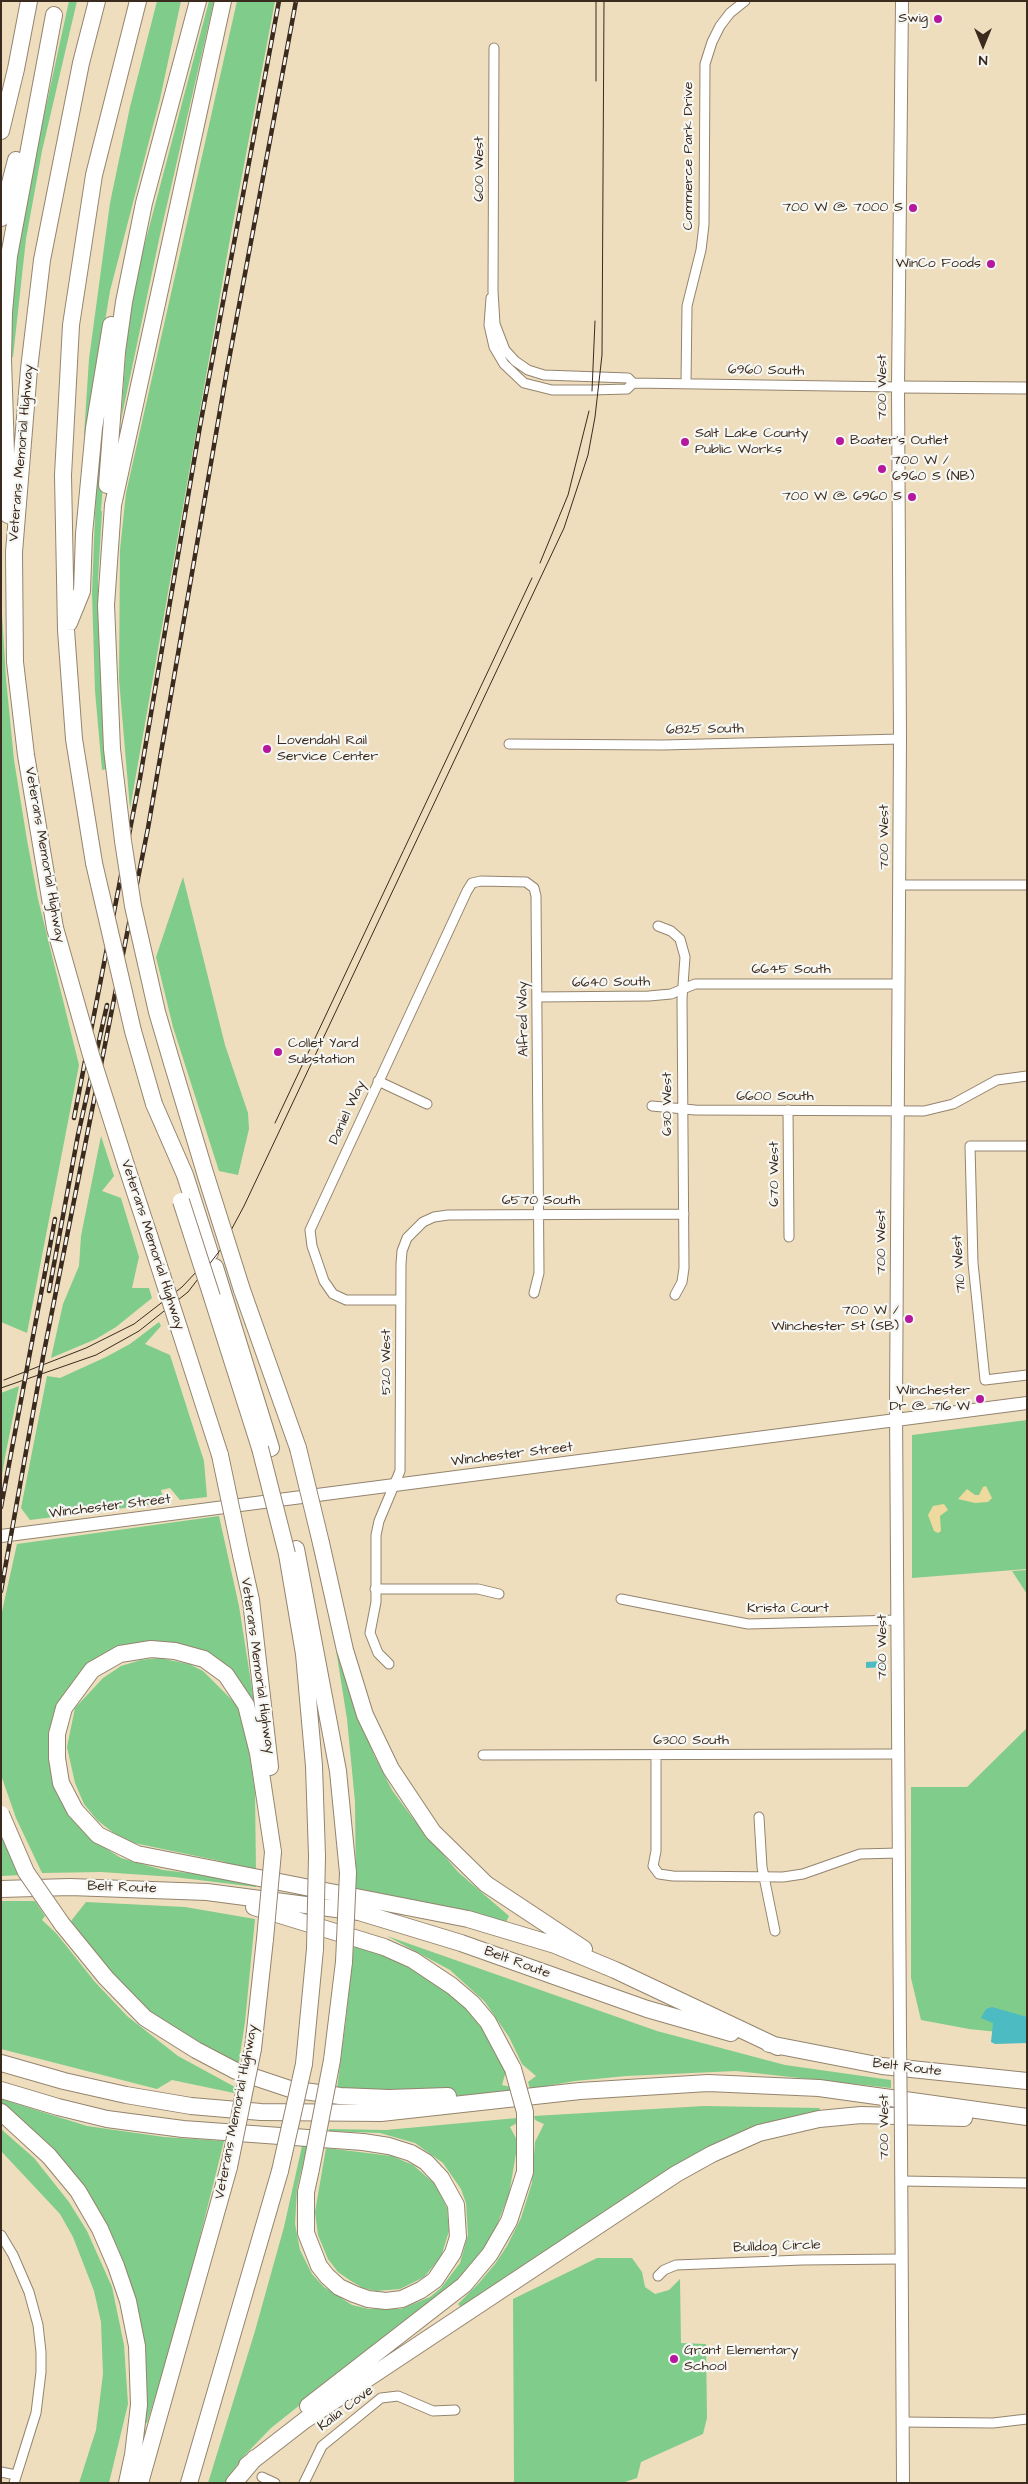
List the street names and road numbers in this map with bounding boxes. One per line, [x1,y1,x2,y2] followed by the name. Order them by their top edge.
[681,82,697,230] street label: Commerce Park Drive
[472,136,488,202] street label: 600 West
[875,354,891,420] street label: 700 West
[728,362,804,380] street label: 6960 South
[6,364,38,542] street label: Veterans Memorial Highway
[666,721,744,739] street label: 6825 South
[20,766,68,944] street label: Veterans Memorial Highway
[877,804,893,870] street label: 700 West
[751,962,831,978] street label: 6645 South
[572,974,650,992] street label: 6640 South
[515,981,533,1057] street label: Alfred Way
[660,1072,676,1136] street label: 630 West
[326,1078,370,1148] street label: Daniel Way
[736,1089,814,1105] street label: 6600 South
[767,1141,783,1207] street label: 670 West
[117,1158,187,1332] street label: Veterans Memorial Highway
[502,1193,580,1209] street label: 6570 South
[874,1209,890,1275] street label: 700 West
[950,1234,970,1294] street label: 710 West
[379,1329,395,1395] street label: 520 West
[450,1439,574,1471] street label: Winchester Street
[48,1491,172,1523] street label: Winchester Street
[236,1577,278,1755] street label: Veterans Memorial Highway
[747,1601,829,1617] street label: Krista Court
[875,1614,891,1680] street label: 700 West
[653,1733,729,1749] street label: 6300 South
[87,1878,157,1898] street label: Belt Route
[482,1943,552,1983] street label: Belt Route
[212,2023,262,2201] street label: Veterans Memorial Highway
[872,2055,942,2081] street label: Belt Route
[877,2094,893,2160] street label: 700 West
[733,2237,821,2257] street label: Bulldog Circle
[315,2383,377,2435] street label: Kalia Cove

